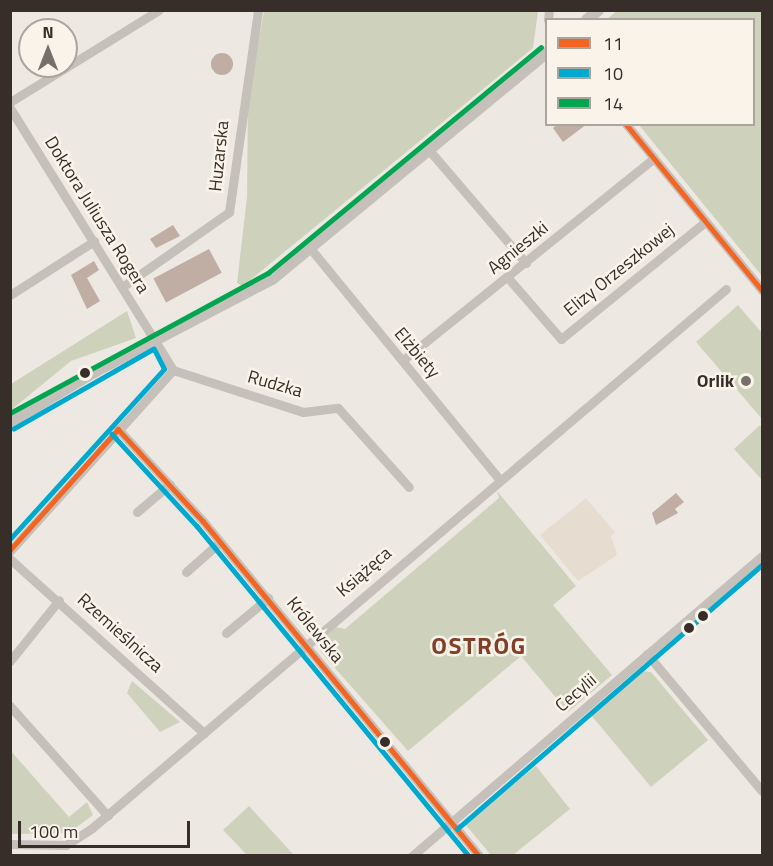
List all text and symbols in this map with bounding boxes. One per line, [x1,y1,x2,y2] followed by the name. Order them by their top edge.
[18,18,78,78] north arrow
[545,18,755,126] legend
[42,20,54,44] text: N
[603,30,623,57] text: 11
[603,60,623,87] text: 10
[603,90,623,117] text: 14
[205,120,233,192] street label: Huzarska
[40,133,154,297] street label: Doktora Juliusza Rogera
[483,217,553,279] street label: Agnieszki
[560,219,678,321] street label: Elizy Orzeszkowej
[390,323,444,383] street label: Elżbiety
[245,366,305,402] street label: Rudzka
[79,367,91,379] unlabelled marker
[697,370,734,392] place label: Orlik
[739,374,753,388] marker: Orlik
[332,542,396,602] street label: Książęca
[73,589,167,677] street label: Rzemieślnicza
[282,593,348,667] street label: Królewska
[697,610,709,622] unlabelled marker
[683,622,695,634] unlabelled marker
[431,632,527,660] district label: OSTRÓG
[551,669,601,717] street label: Cecylii
[379,736,391,748] unlabelled marker
[21,809,194,847] scale bar
[29,818,78,845] text: 100 m

